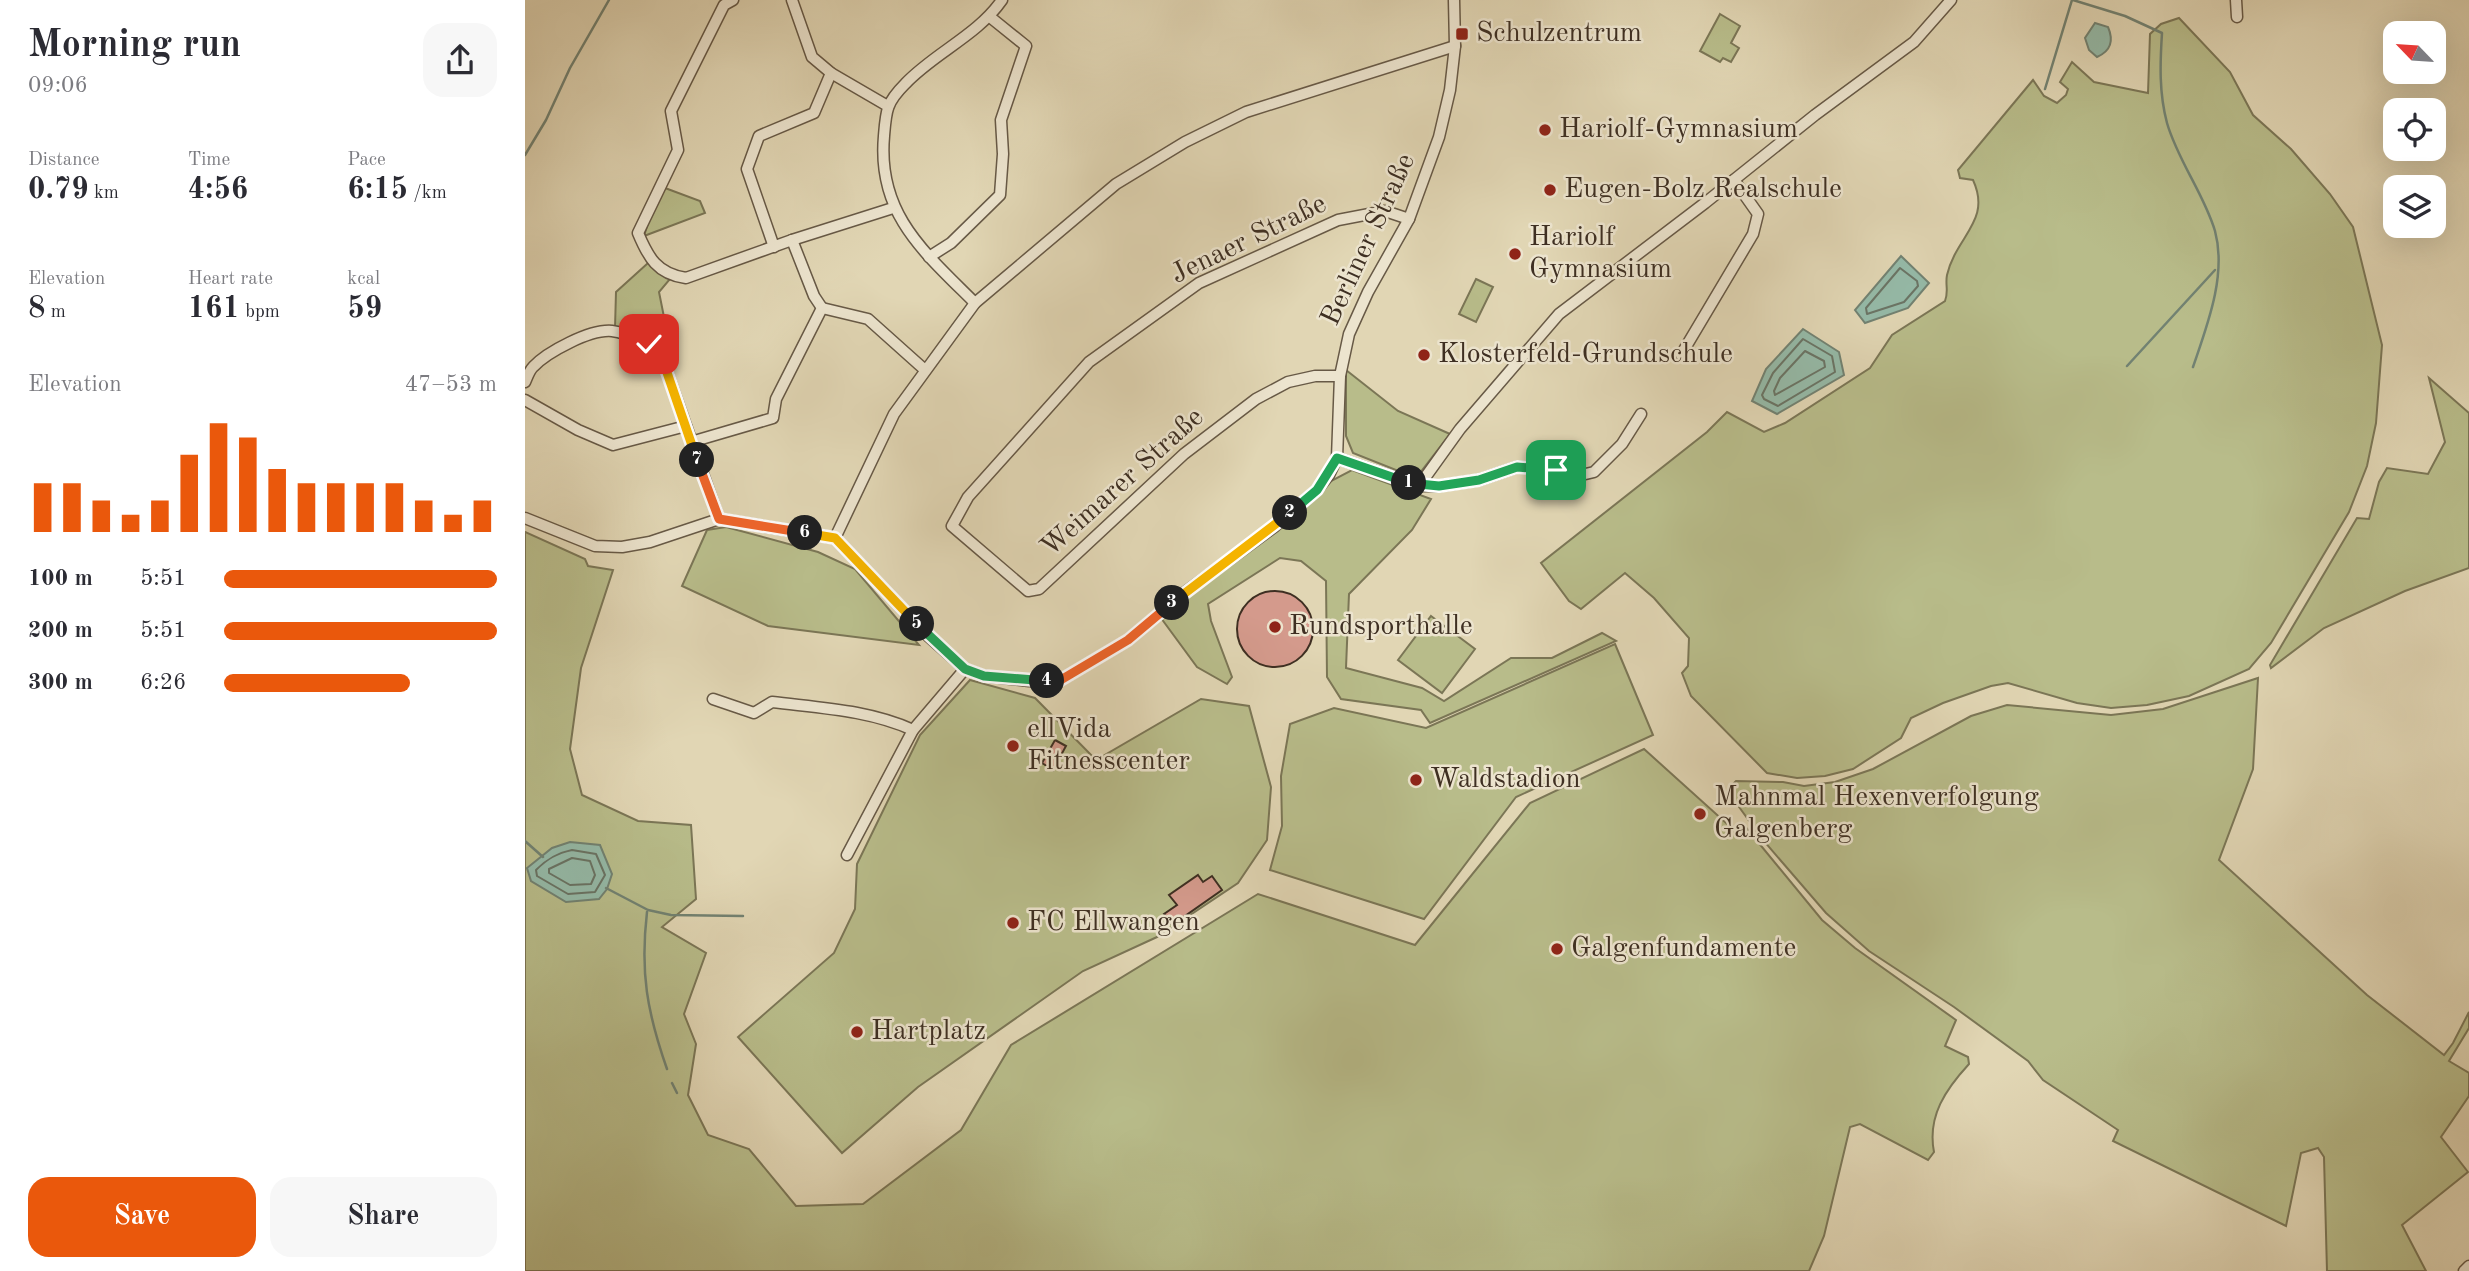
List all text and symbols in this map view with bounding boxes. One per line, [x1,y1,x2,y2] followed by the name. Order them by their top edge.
[1476,20,1642,48] place label: Schulzentrum
[2383,21,2447,84] north arrow
[2383,21,2446,238] map controls
[423,23,497,97] button: share
[1454,26,1470,42] marker: Schulzentrum
[28,27,241,65] text: Morning run
[28,74,88,97] text: 09:06
[2383,98,2446,161] button: locate
[1559,116,1798,144] place label: Hariolf-Gymnasium
[1537,122,1553,138] marker: Hariolf-Gymnasium
[1317,150,1421,330] street label: Berliner Straße
[28,151,100,170] text: Distance
[188,151,230,170] text: Time
[347,151,386,170] text: Pace
[28,175,89,205] text: 0.79
[188,175,248,205] text: 4:56
[347,175,408,205] text: 6:15
[2383,175,2446,238] button: layers
[1564,176,1842,204] place label: Eugen-Bolz Realschule
[1542,182,1558,198] marker: Eugen-Bolz Realschule
[89,184,119,203] text: km
[408,184,447,203] text: /km
[1167,190,1331,290] street label: Jenaer Straße
[1529,224,1672,284] place label: Hariolf Gymnasium
[1507,246,1523,262] marker: Hariolf Gymnasium
[28,270,105,289] text: Elevation
[188,270,273,289] text: Heart rate
[347,270,380,289] text: kcal
[28,294,45,324] text: 8
[188,294,240,324] text: 161
[347,294,382,324] text: 59
[45,303,66,322] text: m
[240,303,280,322] text: bpm
[619,314,679,374] pin
[630,325,668,363] icon: check
[1438,341,1733,369] place label: Klosterfeld-Grundschule
[1416,347,1432,363] marker: Klosterfeld-Grundschule
[28,373,122,396] text: Elevation
[405,373,497,396] text: 47–53 m
[1037,403,1209,563] street label: Weimarer Straße
[1526,440,1586,500] pin
[679,442,715,477] pin: 7
[691,450,702,469] text: 7
[1537,451,1575,489] icon: arrive
[1391,466,1427,500] pin: 1
[1403,473,1414,492] text: 1
[1273,496,1307,530] pin: 2
[1284,503,1295,522] text: 2
[787,516,823,550] pin: 6
[799,523,810,542] text: 6
[28,567,93,590] text: 100 m
[140,567,186,590] text: 5:51
[1155,586,1189,620] pin: 3
[1166,593,1177,612] text: 3
[899,606,935,642] pin: 5
[1289,613,1473,641] place label: Rundsporthalle
[911,614,922,633] text: 5
[28,619,93,642] text: 200 m
[140,619,186,642] text: 5:51
[1267,619,1283,635] marker: Rundsporthalle
[1029,664,1065,698] pin: 4
[28,671,93,694] text: 300 m
[140,671,186,694] text: 6:26
[1041,671,1052,690] text: 4
[1027,716,1190,776] place label: ellVida Fitnesscenter
[1005,738,1021,754] marker: ellVida Fitnesscenter
[1430,766,1581,794] place label: Waldstadion
[1408,772,1424,788] marker: Waldstadion
[1714,784,2039,844] place label: Mahnmal Hexenverfolgung Galgenberg
[1692,806,1708,822] marker: Mahnmal Hexenverfolgung Galgenberg
[1027,909,1200,937] place label: FC Ellwangen
[1005,915,1021,931] marker: FC Ellwangen
[1571,935,1796,963] place label: Galgenfundamente
[1549,941,1565,957] marker: Galgenfundamente
[871,1018,986,1046] place label: Hartplatz
[849,1024,865,1040] marker: Hartplatz
[28,1177,256,1257] button: Save
[270,1177,497,1257] button: Share

